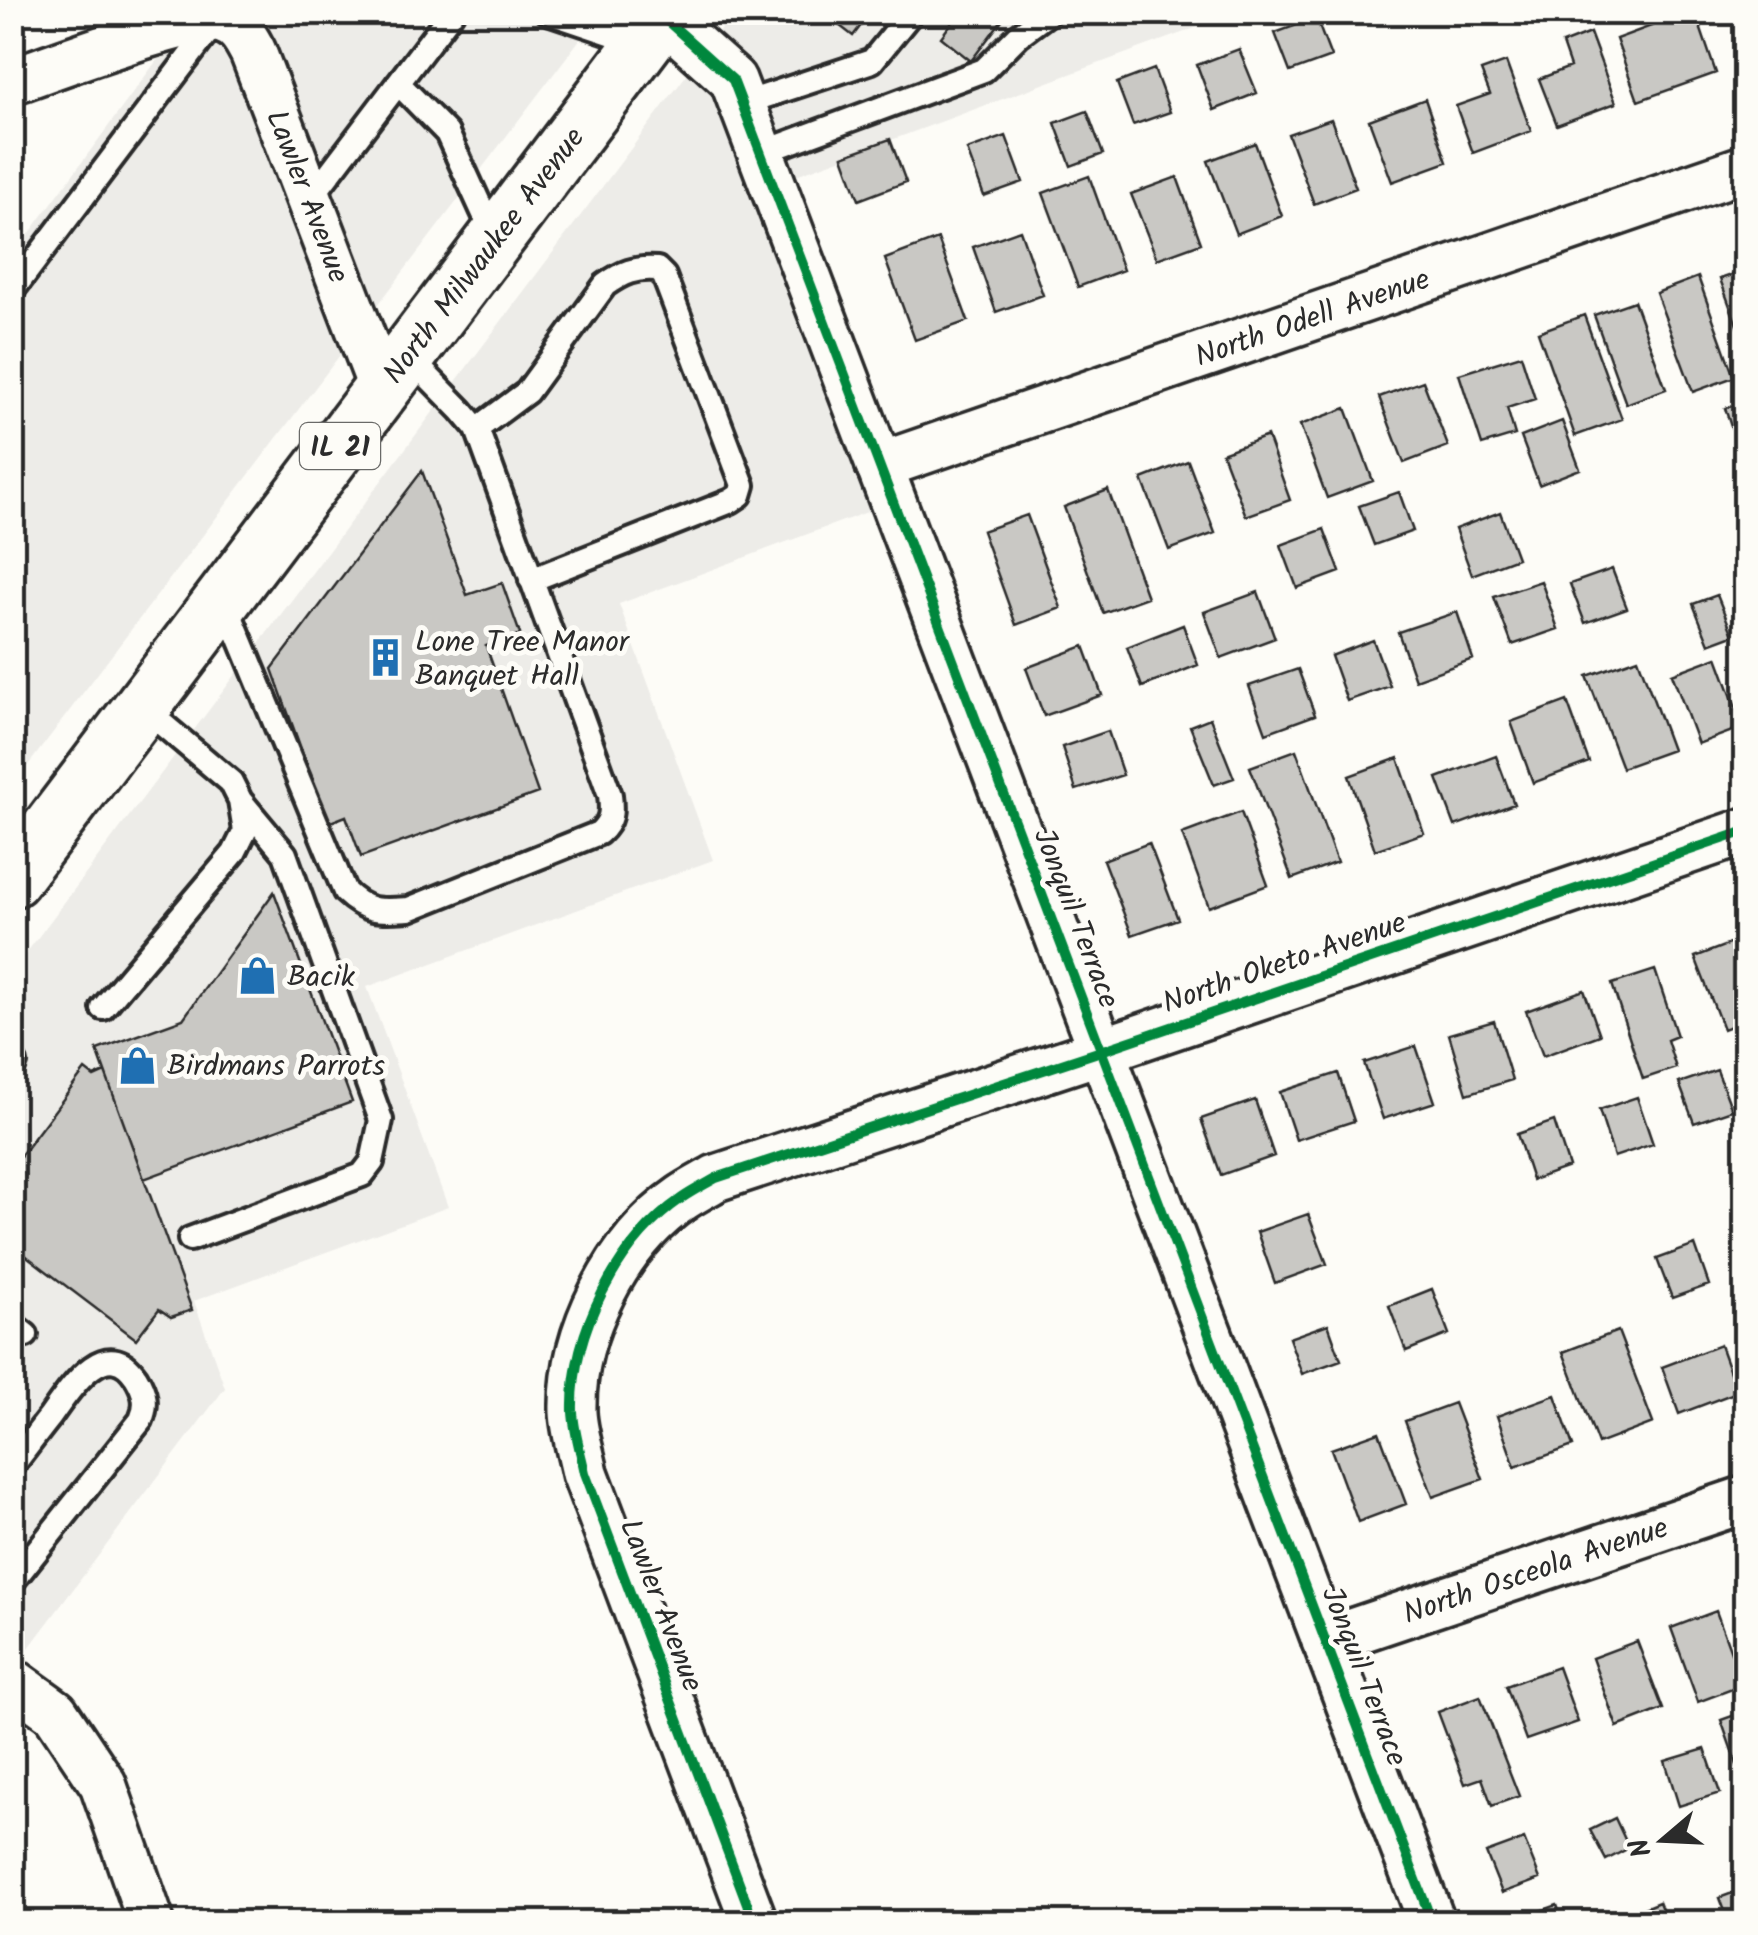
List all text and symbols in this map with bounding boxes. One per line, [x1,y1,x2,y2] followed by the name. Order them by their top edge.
[251,103,361,290] street label: Lawler Avenue
[372,117,598,395] street label: North Milwaukee Avenue
[1189,256,1437,382] street label: North Odell Avenue
[300,423,380,469] road number: IL 21
[415,619,631,701] place label: Lone Tree Manor Banquet Hall
[364,637,406,679] building icon: Lone Tree Manor Banquet Hall
[1019,822,1131,1016] street label: Jonquil Terrace
[1156,900,1413,1028] street label: North Oketo Avenue
[287,954,356,1002] place label: Bacik
[236,955,278,997] shop icon: Bacik
[167,1043,385,1091] place label: Birdmans Parrots
[116,1044,158,1086] shop icon: Birdmans Parrots
[1397,1505,1675,1639] street label: North Osceola Avenue
[605,1512,715,1699] street label: Lawler Avenue
[1307,1580,1419,1774] street label: Jonquil Terrace
[1613,1790,1713,1890] north arrow
[1617,1831,1666,1863] text: N

